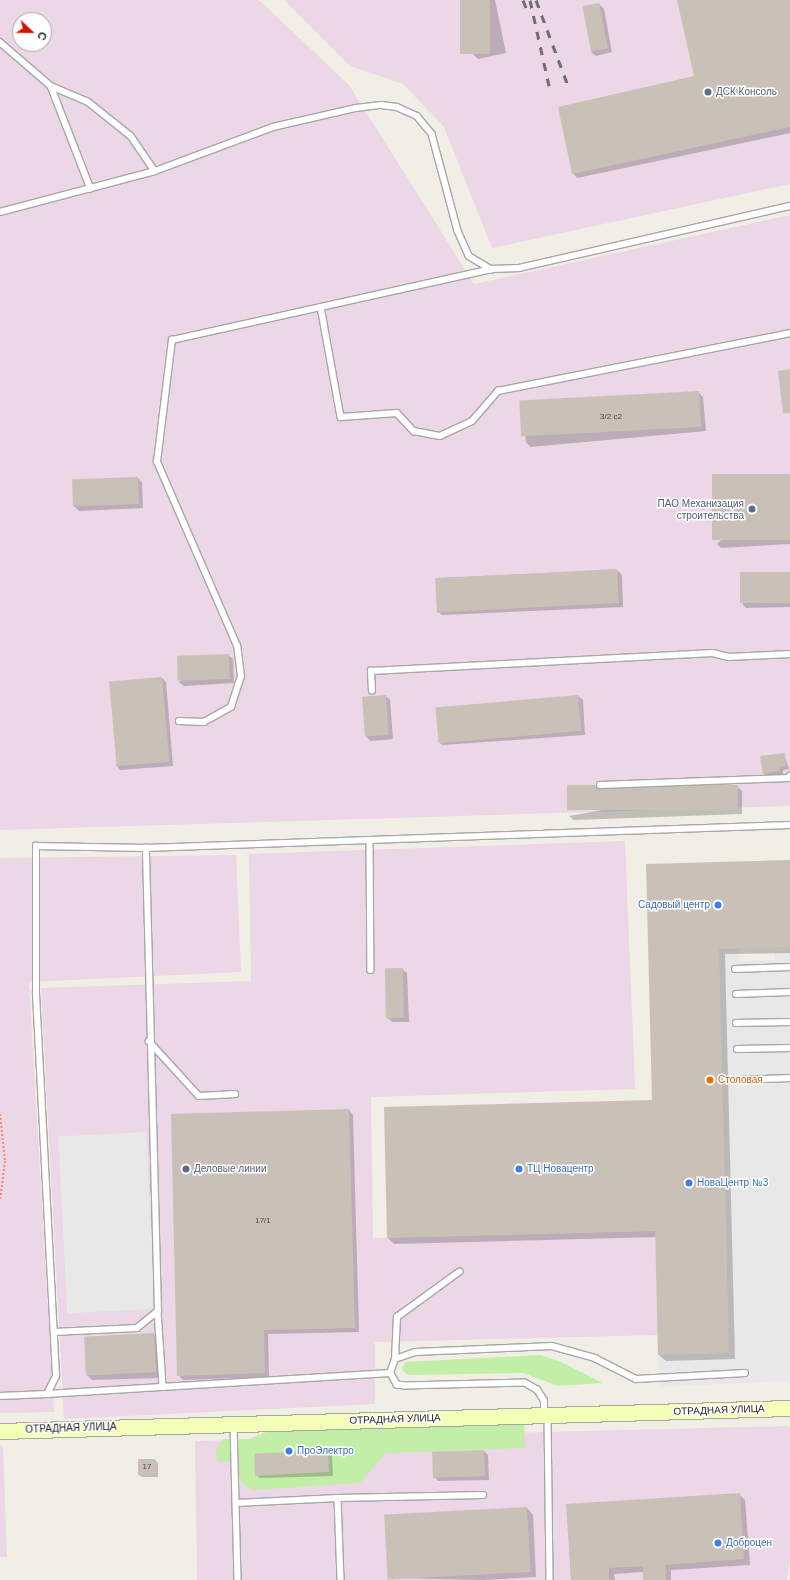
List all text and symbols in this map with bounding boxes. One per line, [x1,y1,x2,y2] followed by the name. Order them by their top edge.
[12,12,52,52] north arrow
[35,30,49,42] text: С
[716,86,777,98] place label: ДСК Консоль
[703,87,713,97] marker: ДСК Консоль
[600,412,622,422] house number: 3/2 с2
[658,497,744,520] place label: ПАО Механизация строительства
[747,504,757,514] marker: ПАО Механизация строительства
[638,899,710,911] place label: Садовый центр
[713,900,723,910] marker: Садовый центр
[718,1074,763,1086] place label: Столовая
[705,1075,715,1085] marker: Столовая
[194,1163,266,1175] place label: Деловые линии
[527,1163,594,1175] place label: ТЦ Новацентр
[181,1164,191,1174] marker: Деловые линии
[514,1164,524,1174] marker: ТЦ Новацентр
[697,1177,768,1189] place label: НоваЦентр №3
[684,1178,694,1188] marker: НоваЦентр №3
[255,1216,271,1226] house number: 17/1
[673,1402,765,1418] street label: ОТРАДНАЯ УЛИЦА
[349,1411,441,1427] street label: ОТРАДНАЯ УЛИЦА
[25,1420,117,1436] street label: ОТРАДНАЯ УЛИЦА
[297,1445,354,1457] place label: ПроЭлектро
[284,1446,294,1456] marker: ПроЭлектро
[143,1462,151,1472] house number: 17
[726,1537,772,1549] place label: Доброцен
[713,1538,723,1548] marker: Доброцен

